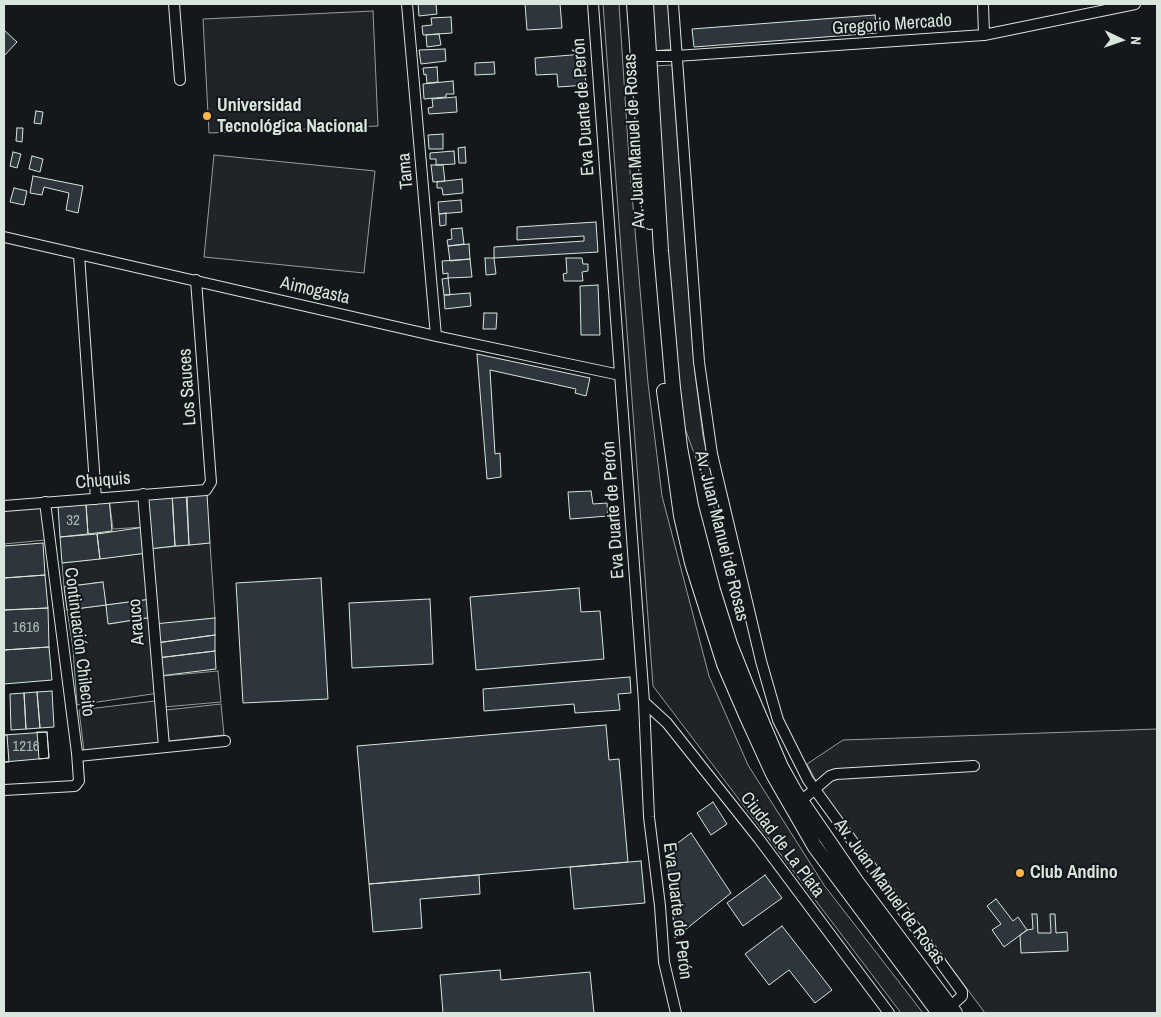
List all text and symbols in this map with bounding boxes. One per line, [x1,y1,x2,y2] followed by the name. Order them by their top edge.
[832,10,952,40] street label: Gregorio Mercado
[1096,15,1146,65] north arrow
[1127,36,1145,45] text: N
[568,37,600,177] street label: Eva Duarte de Perón
[620,53,650,229] street label: Av. Juan Manuel de Rosas
[217,95,368,138] place label: Universidad Tecnológica Nacional
[201,110,213,122] marker: Universidad Tecnológica Nacional
[394,152,418,190] street label: Tama
[278,273,352,309] street label: Aimogasta
[175,348,201,426] street label: Los Sauces
[598,440,630,580] street label: Eva Duarte de Perón
[689,448,753,624] street label: Av. Juan Manuel de Rosas
[75,468,131,494] street label: Chuquis
[66,512,80,530] house number: 32
[59,566,99,718] street label: Continuación Chilecito
[124,598,150,646] street label: Arauco
[12,619,40,637] house number: 1616
[12,738,40,756] house number: 1216
[735,788,829,902] street label: Ciudad de La Plata
[829,815,949,969] street label: Av. Juan Manuel de Rosas
[658,841,696,981] street label: Eva Duarte de Perón
[1030,862,1118,884] place label: Club Andino
[1014,867,1026,879] marker: Club Andino

